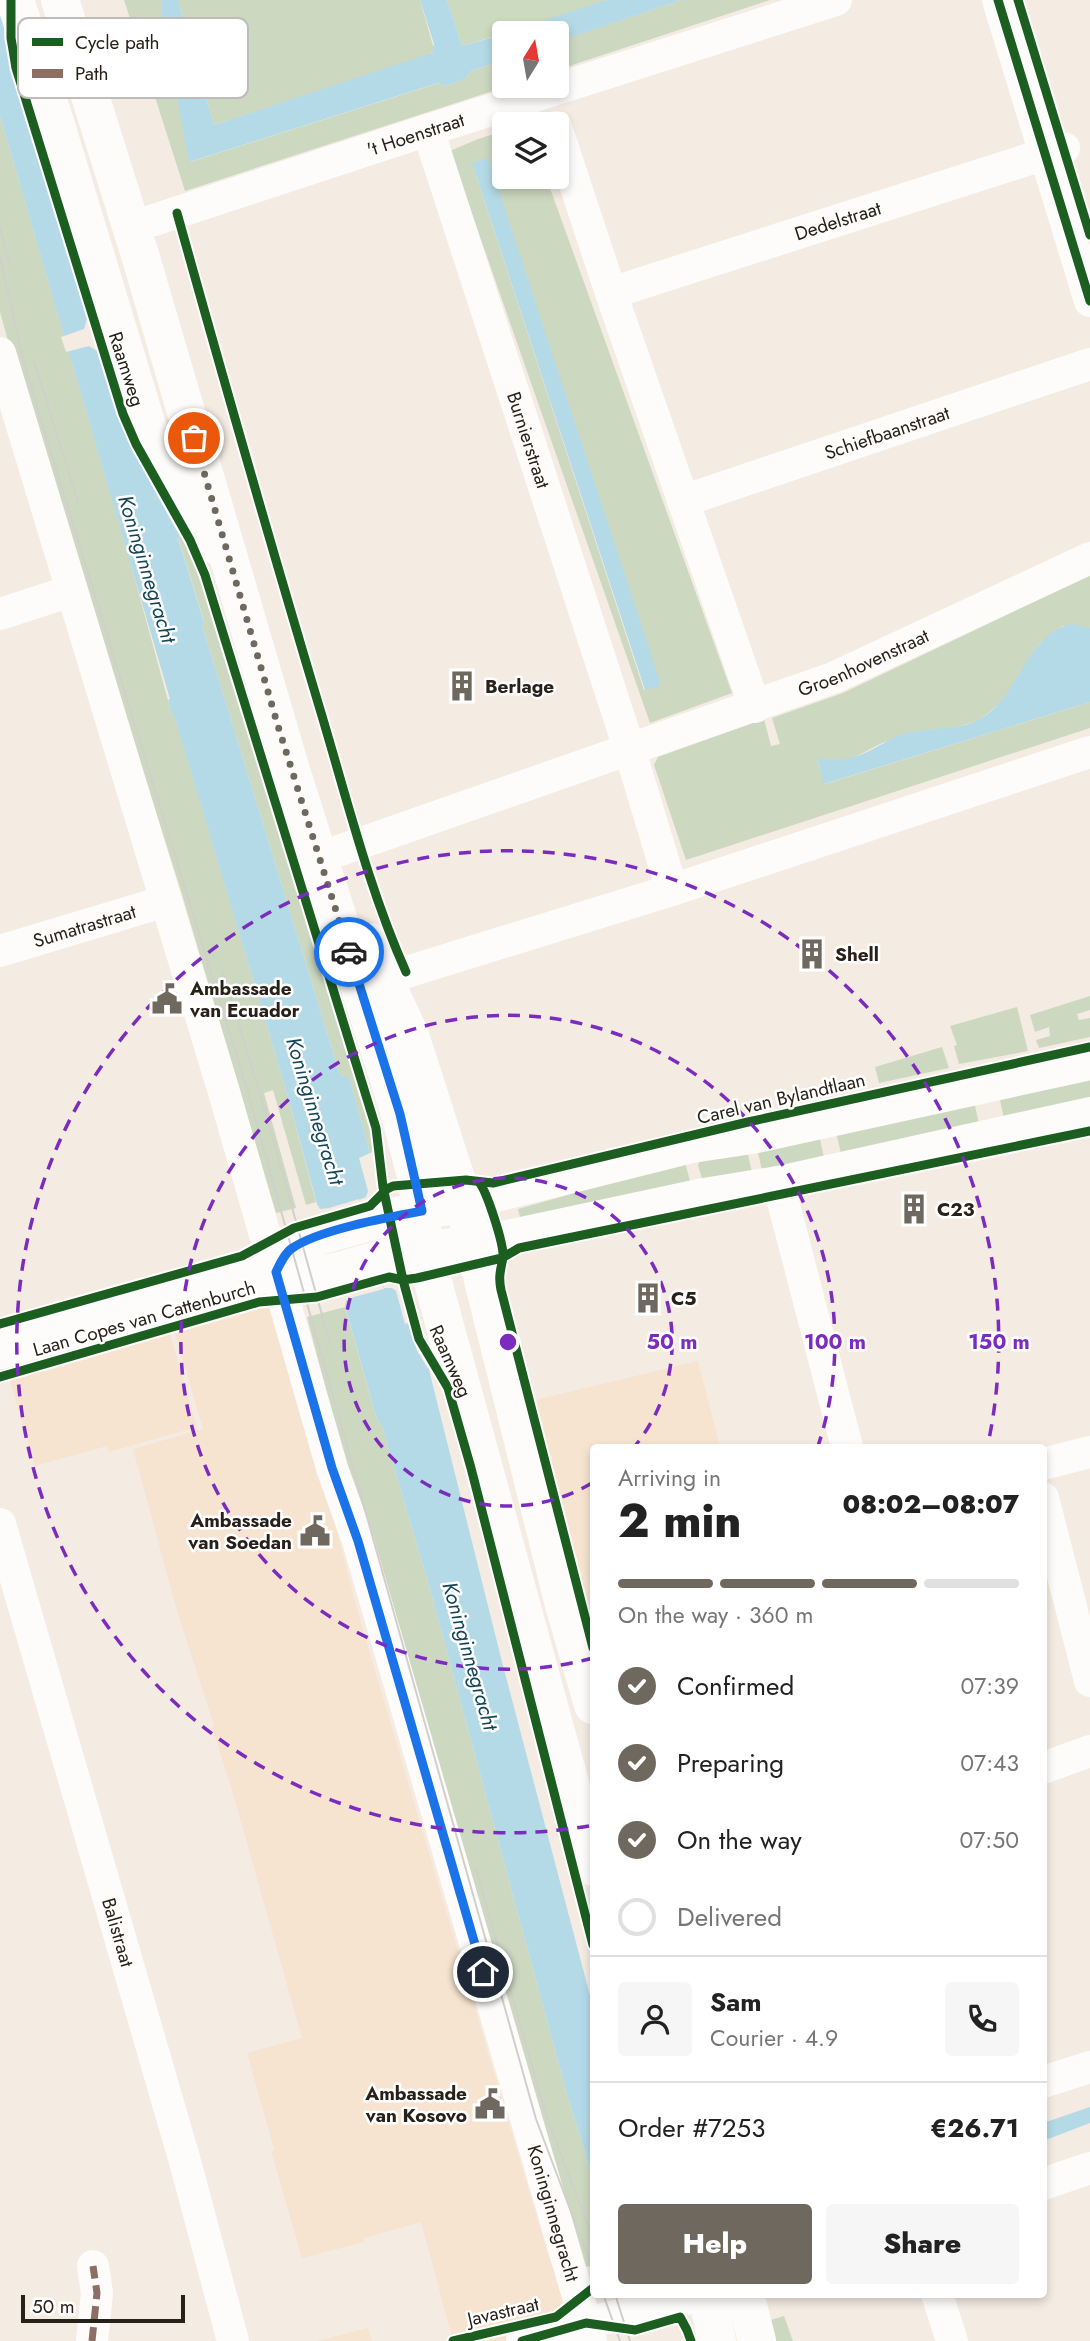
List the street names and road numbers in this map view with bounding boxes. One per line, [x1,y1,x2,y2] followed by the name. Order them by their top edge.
[363,106,468,163] street label: 't Hoenstraat
[791,194,885,247] street label: Dedelstraat
[102,328,151,410] street label: Raamweg
[500,388,557,492] street label: Burnierstraat
[821,399,953,466] street label: Schiefbaanstraat
[794,622,934,703] street label: Groenhovenstraat
[30,898,140,954] street label: Sumatrastraat
[694,1066,868,1131] street label: Carel van Bylandtlaan
[30,1274,258,1363] street label: Laan Copes van Cattenburch
[423,1321,479,1402] street label: Raamweg
[95,1895,141,1970] street label: Balistraat
[521,2142,586,2285] street label: Koninginnegracht
[462,2290,542,2333] street label: Javastraat

